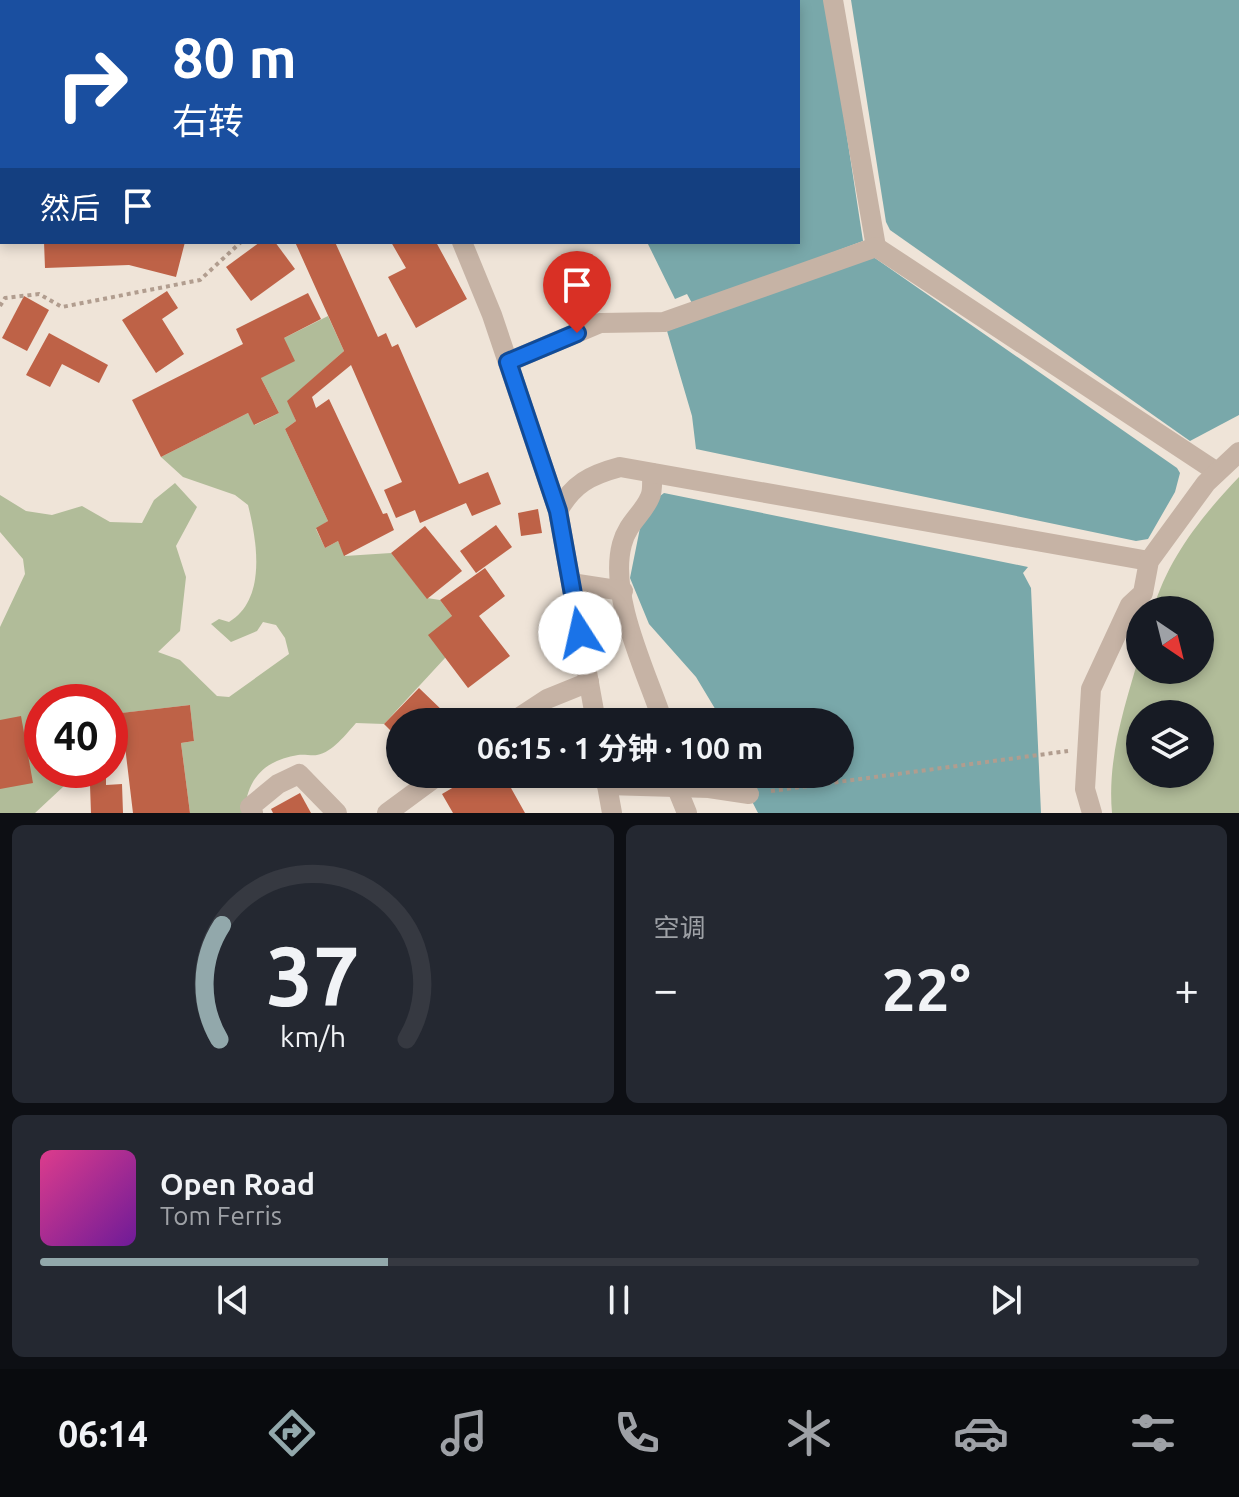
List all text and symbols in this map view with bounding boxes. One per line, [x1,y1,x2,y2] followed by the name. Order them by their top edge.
[172,26,297,89] text: 80 m
[40,32,144,136] icon: right
[172,100,244,141] text: 右转
[116,184,160,228] icon: arrive
[40,191,100,225] text: 然后
[543,251,611,333] pin
[555,263,599,307] icon: arrive
[538,591,622,675] position arrow
[1126,596,1214,684] north arrow
[1126,596,1214,788] map controls
[24,684,128,788] speed limit sign: 40
[1126,700,1214,788] button: layers
[477,731,763,765] text: 06:15 · 1 分钟 · 100 m
[654,913,706,942] text: 空调
[266,928,360,1022] text: 37
[882,955,971,1022] text: 22°
[654,964,678,1013] text: −
[1174,964,1199,1013] text: +
[280,1020,346,1052] text: km/h
[160,1167,315,1201] text: Open Road
[160,1201,282,1230] text: Tom Ferris
[211,1278,255,1322] icon: previous
[597,1278,641,1322] icon: pause
[984,1278,1028,1322] icon: next
[264,1405,320,1461] icon: directions
[436,1405,492,1461] icon: music
[609,1405,665,1461] icon: phone
[781,1405,837,1461] icon: climate
[953,1405,1009,1461] icon: car
[1125,1405,1181,1461] icon: filters
[58,1413,148,1454] text: 06:14

